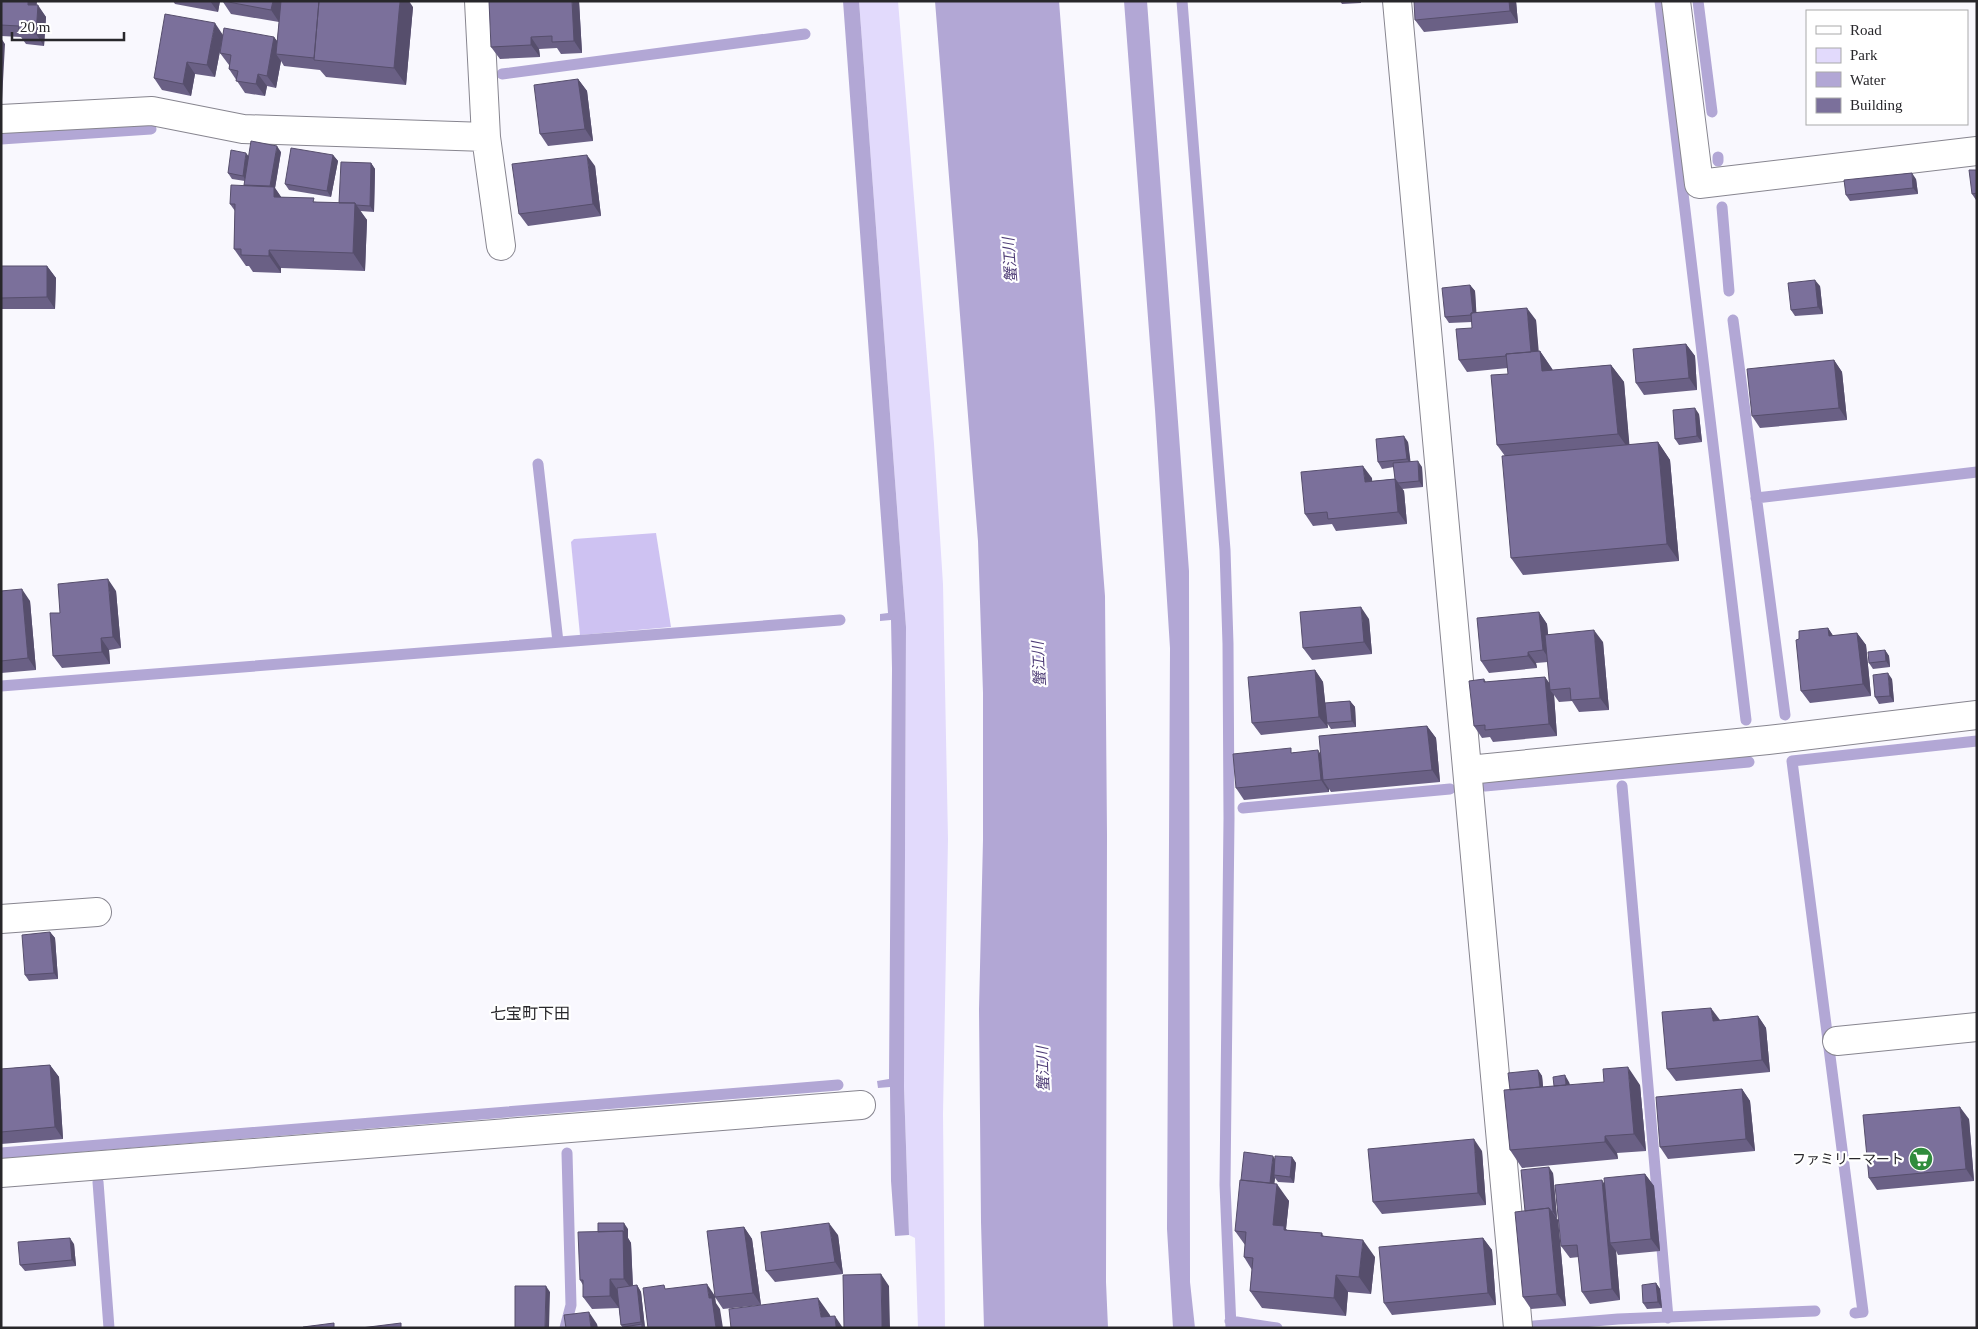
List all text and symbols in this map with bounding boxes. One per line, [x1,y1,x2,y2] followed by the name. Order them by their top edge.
[12,10,125,42] scale bar
[1806,10,1968,125] legend
[20,19,51,35] text: 20 m
[1850,22,1882,38] text: Road
[1850,47,1878,63] text: Park
[1850,72,1885,88] text: Water
[1850,97,1903,113] text: Building
[1000,235,1020,283] water label: 蟹江川
[1030,639,1048,687] water label: 蟹江川
[490,1005,570,1022] district label: 七宝町下田
[1034,1044,1052,1092] water label: 蟹江川
[1908,1146,1934,1172] supermarket icon: ファミリーマート
[1792,1152,1904,1167] place label: ファミリーマート

